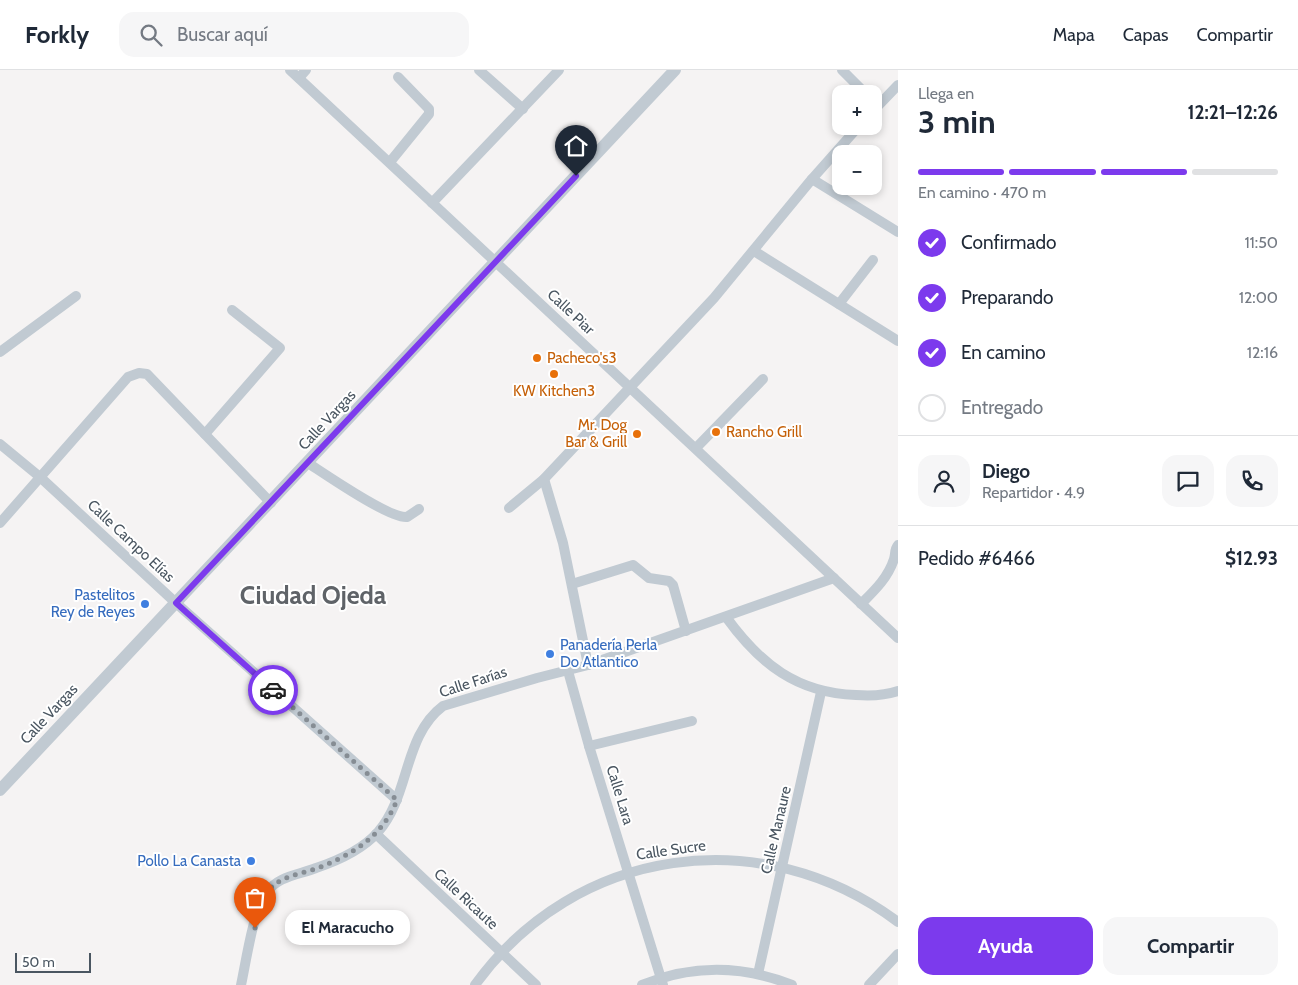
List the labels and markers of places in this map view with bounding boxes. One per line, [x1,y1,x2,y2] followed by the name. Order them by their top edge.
[555,125,597,176] pin
[547,349,617,367] place label: Pacheco's3
[531,352,543,364] marker: Pacheco's3
[548,368,560,380] marker: KW Kitchen3
[513,382,595,400] place label: KW Kitchen3
[565,416,628,451] place label: Mr. Dog Bar & Grill
[726,423,803,441] place label: Rancho Grill
[710,426,722,438] marker: Rancho Grill
[631,428,643,440] marker: Mr. Dog Bar & Grill
[51,586,135,621] place label: Pastelitos Rey de Reyes
[139,598,151,610] marker: Pastelitos Rey de Reyes
[560,636,658,671] place label: Panadería Perla Do Atlantico
[544,648,556,660] marker: Panadería Perla Do Atlantico
[137,852,242,870] place label: Pollo La Canasta
[245,855,257,867] marker: Pollo La Canasta
[234,877,276,928] pin
[285,910,410,946] callout: El Maracucho

